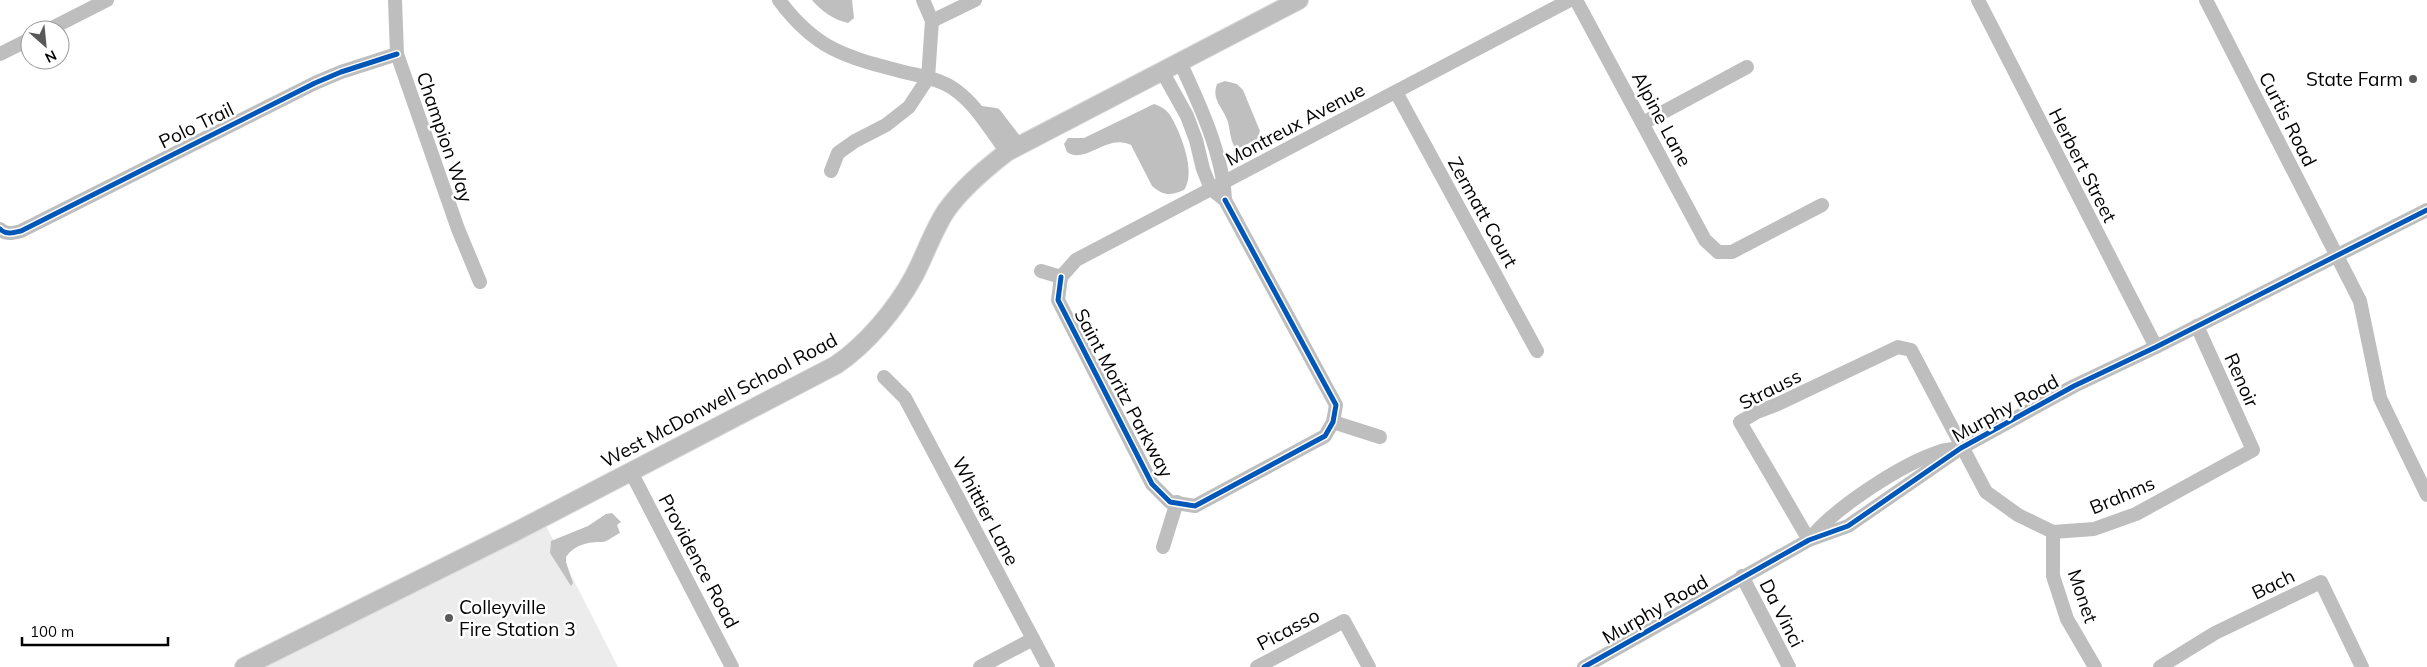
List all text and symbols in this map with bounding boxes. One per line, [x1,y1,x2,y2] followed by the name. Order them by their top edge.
[20,20,70,70] north arrow
[42,46,60,67] text: N
[1627,67,1697,171] street label: Alpine Lane
[2306,67,2403,91] place label: State Farm
[2254,68,2322,170] street label: Curtis Road
[411,69,479,205] street label: Champion Way
[2407,73,2419,85] marker: State Farm
[1221,77,1369,171] street label: Montreux Avenue
[155,97,237,153] street label: Polo Trail
[2044,104,2122,226] street label: Herbert Street
[1443,153,1523,272] street label: Zermatt Court
[1069,304,1179,482] street label: Saint Moritz Parkway
[597,327,841,473] street label: West McDonwell School Road
[2220,349,2265,411] street label: Renoir
[1735,363,1805,415] street label: Strauss
[1947,369,2063,447] street label: Murphy Road
[947,452,1025,570] street label: Whittier Lane
[2086,471,2158,519] street label: Brahms
[654,490,744,632] street label: Providence Road
[2248,563,2298,605] street label: Bach
[2063,566,2103,626] street label: Monet
[1598,569,1712,649] street label: Murphy Road
[1755,575,1809,651] street label: Da Vinci
[459,595,576,641] place label: Colleyville Fire Station 3
[1253,603,1323,655] street label: Picasso
[443,612,455,624] marker: Colleyville Fire Station 3
[22,614,169,646] scale bar
[30,622,74,641] text: 100 m

